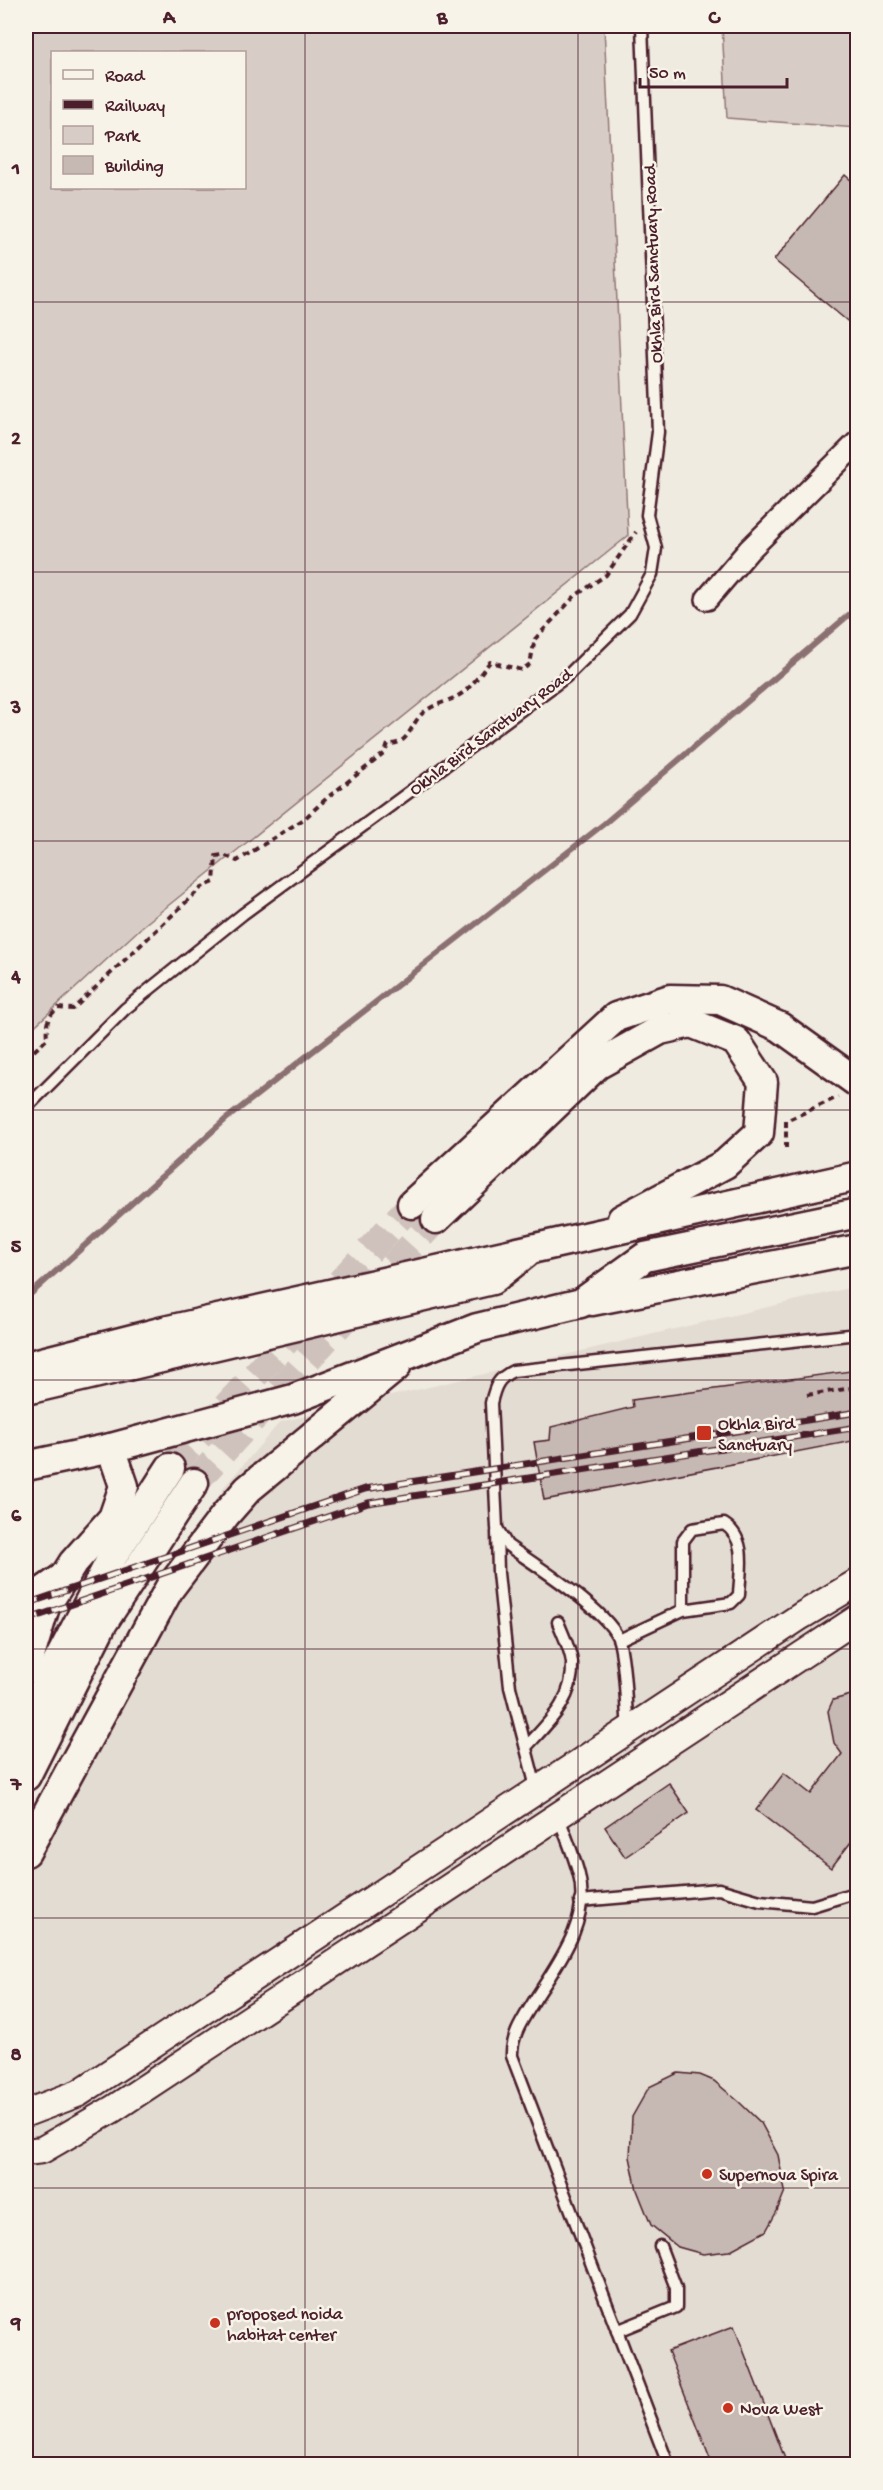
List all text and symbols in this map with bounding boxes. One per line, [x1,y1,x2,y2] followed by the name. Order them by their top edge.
[162,8,177,31] text: A
[436,8,448,31] text: B
[708,8,722,31] text: C
[51,51,246,189] legend
[640,51,787,89] scale bar
[649,64,686,85] text: 50 m
[105,67,146,88] text: Road
[105,97,165,118] text: Railway
[104,127,141,148] text: Park
[104,157,164,178] text: Building
[11,159,20,182] text: 1
[640,163,668,364] street label: Okhla Bird Sanctuary Road
[11,429,21,452] text: 2
[406,664,578,801] street label: Okhla Bird Sanctuary Road
[10,698,21,721] text: 3
[10,967,21,990] text: 4
[11,1237,22,1260] text: 5
[718,1415,796,1457] place label: Okhla Bird Sanctuary
[695,1424,713,1442] marker: Okhla Bird Sanctuary
[11,1506,22,1529] text: 6
[10,1775,23,1798] text: 7
[11,2045,22,2068] text: 8
[719,2166,839,2187] place label: Supernova Spira
[700,2167,714,2181] marker: Supernova Spira
[226,2305,344,2347] place label: proposed noida habitat center
[10,2314,21,2337] text: 9
[208,2316,222,2330] marker: proposed noida habitat center
[740,2400,824,2421] place label: Nova West
[721,2401,735,2415] marker: Nova West

